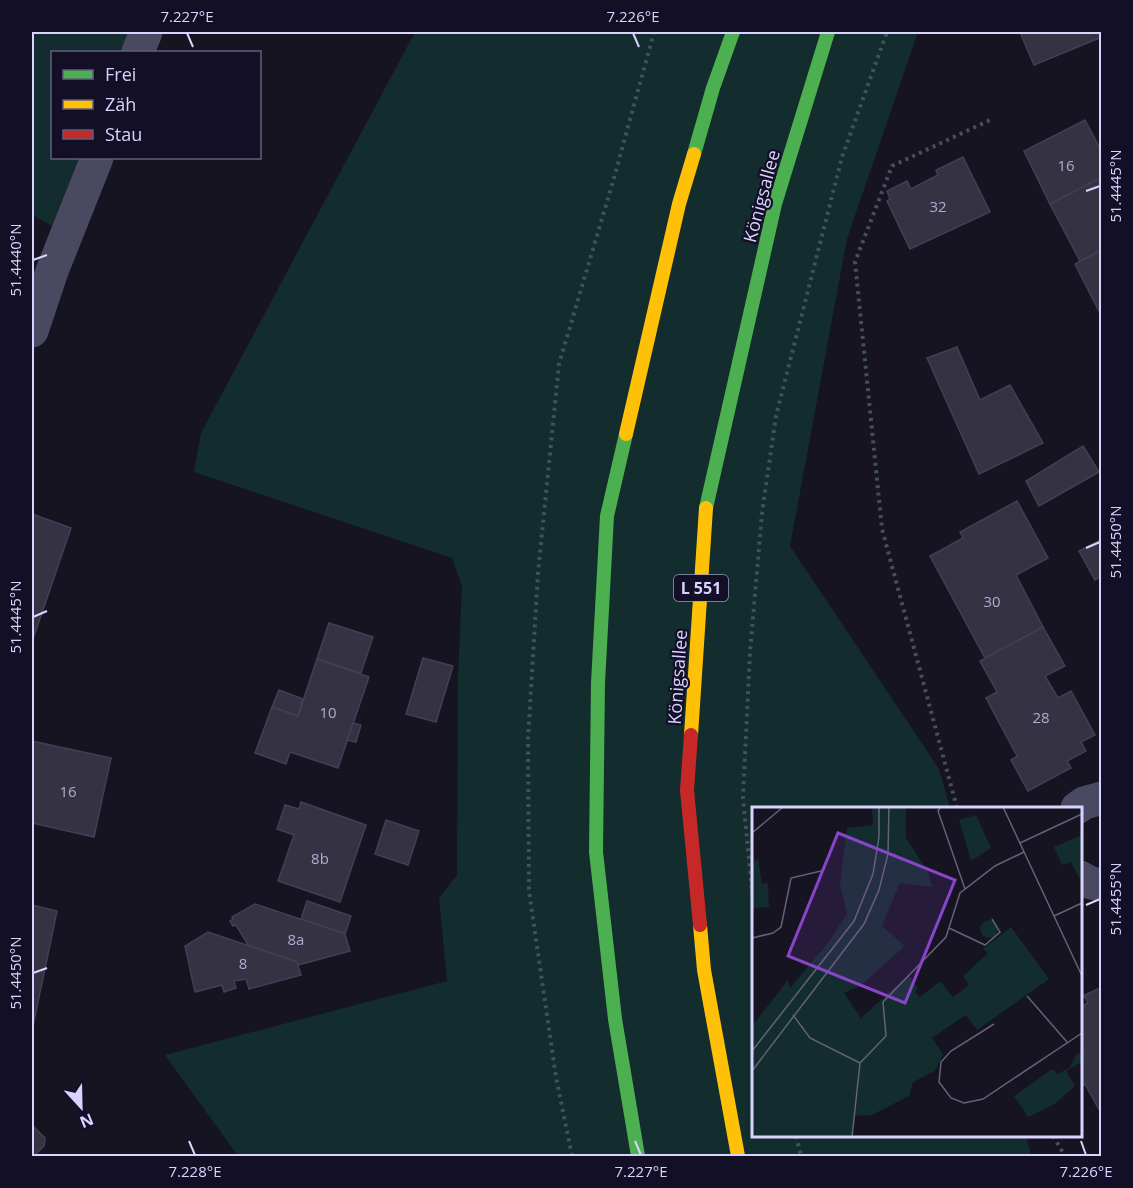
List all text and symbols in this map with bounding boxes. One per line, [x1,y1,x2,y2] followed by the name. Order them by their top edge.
[160,6,214,26] text: 7.227°E
[606,6,660,26] text: 7.226°E
[51,51,261,159] legend
[105,62,136,86] text: Frei
[105,92,136,116] text: Zäh
[105,122,142,146] text: Stau
[737,147,785,245] street label: Königsallee
[1105,149,1125,223] text: 51.4445°N
[1057,155,1075,175] house number: 16
[929,196,947,216] house number: 32
[5,223,25,297] text: 51.4440°N
[1105,505,1125,579] text: 51.4450°N
[674,575,728,601] road number: L 551
[5,580,25,654] text: 51.4445°N
[983,591,1001,611] house number: 30
[662,629,692,725] street label: Königsallee
[319,702,337,722] house number: 10
[1032,707,1050,727] house number: 28
[59,781,77,801] house number: 16
[752,807,1082,1137] inset map
[311,848,329,868] house number: 8b
[1105,862,1125,936] text: 51.4455°N
[288,929,304,949] house number: 8a
[5,936,25,1010] text: 51.4450°N
[239,953,247,973] house number: 8
[51,1077,111,1137] north arrow
[76,1108,97,1134] text: N
[168,1161,222,1181] text: 7.228°E
[614,1161,668,1181] text: 7.227°E
[1059,1161,1113,1181] text: 7.226°E

